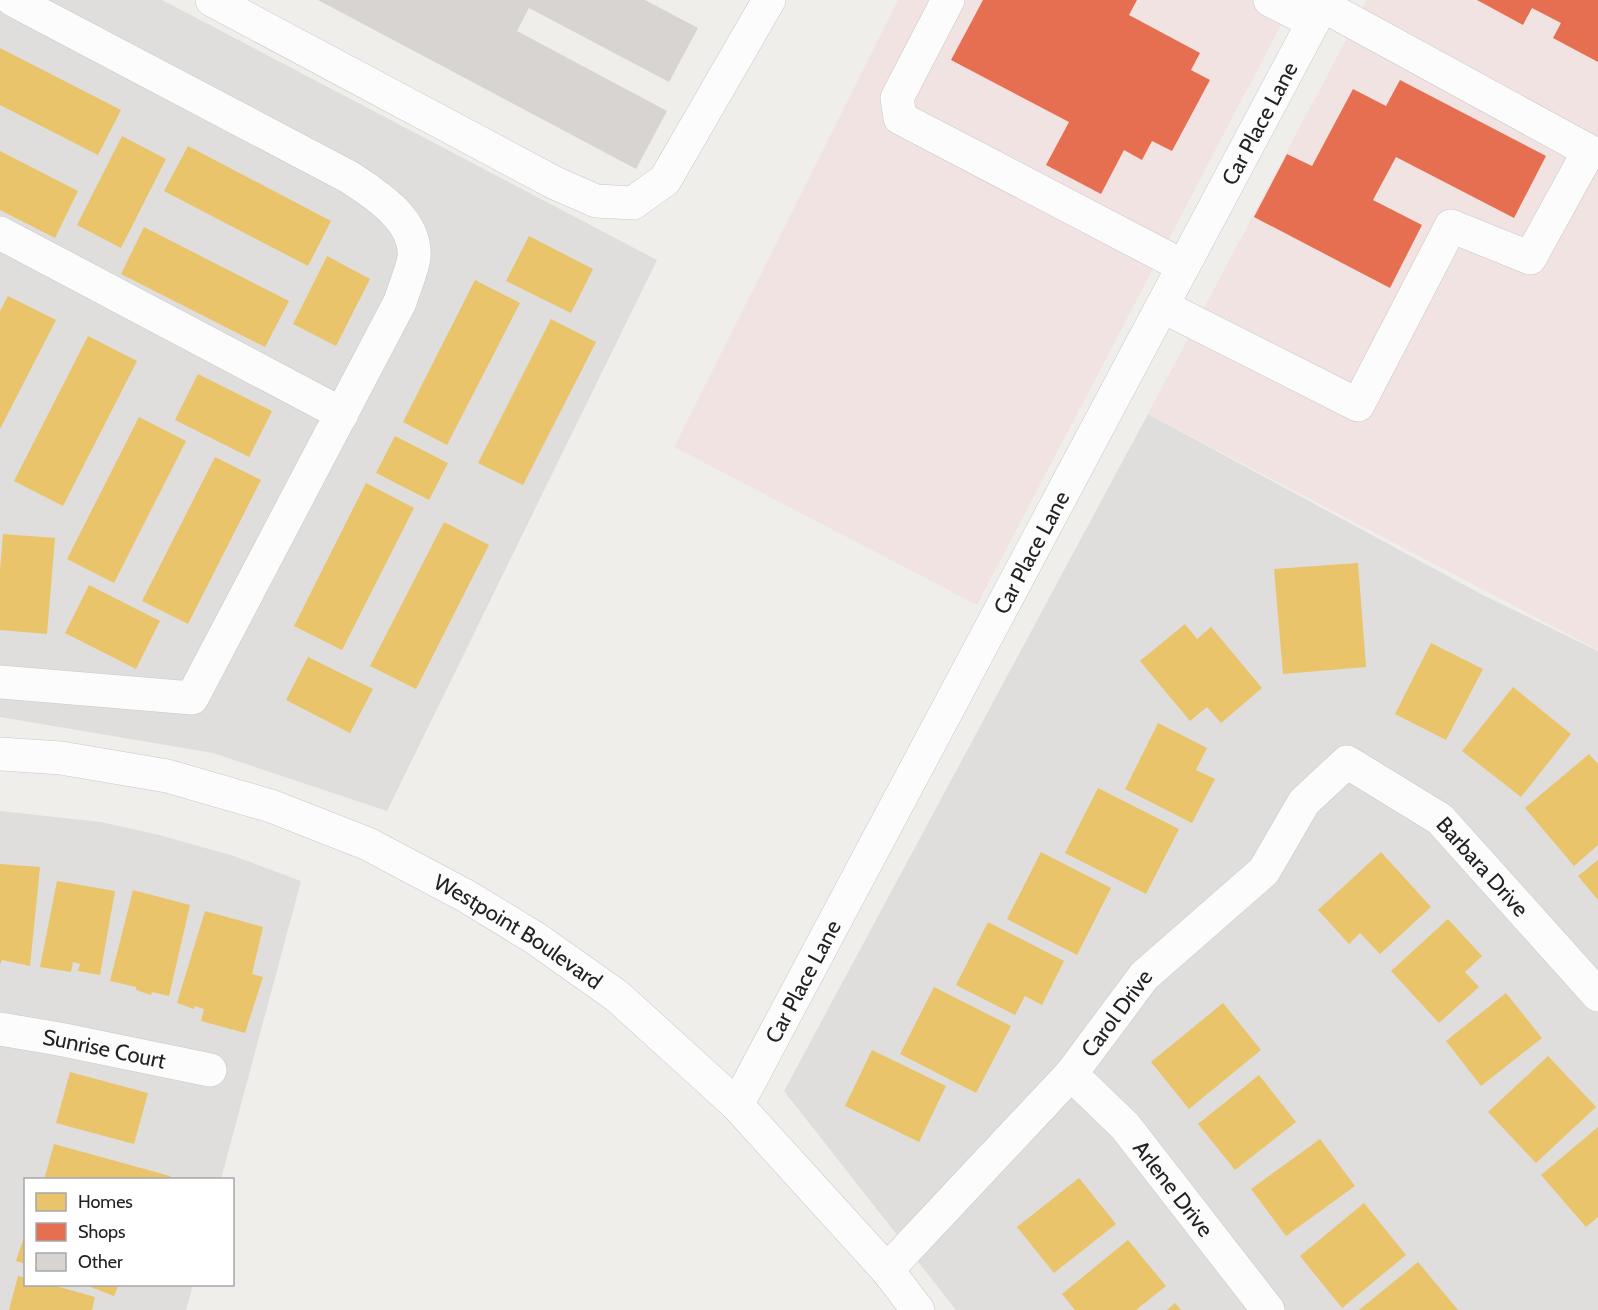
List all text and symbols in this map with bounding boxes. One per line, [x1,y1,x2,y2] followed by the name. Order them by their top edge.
[1216,57,1304,190] street label: Car Place Lane
[988,486,1075,619] street label: Car Place Lane
[1431,811,1534,923] street label: Barbara Drive
[429,868,607,995] street label: Westpoint Boulevard
[759,915,847,1048] street label: Car Place Lane
[1075,964,1158,1062] street label: Carol Drive
[41,1023,169,1075] street label: Sunrise Court
[1127,1135,1219,1242] street label: Arlene Drive
[24,1178,234,1286] legend
[78,1191,133,1213] text: Homes
[78,1221,126,1243] text: Shops
[78,1251,123,1273] text: Other

